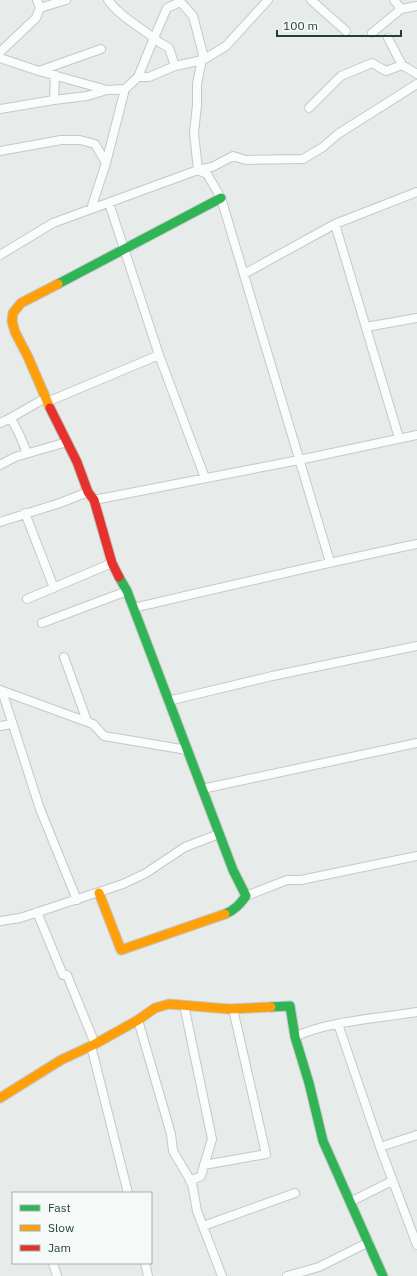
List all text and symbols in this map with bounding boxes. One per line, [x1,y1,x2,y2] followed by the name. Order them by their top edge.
[277,12,401,38] scale bar
[283,18,318,33] text: 100 m
[12,1192,152,1264] legend
[48,1200,71,1215] text: Fast
[48,1220,74,1235] text: Slow
[48,1240,71,1255] text: Jam

